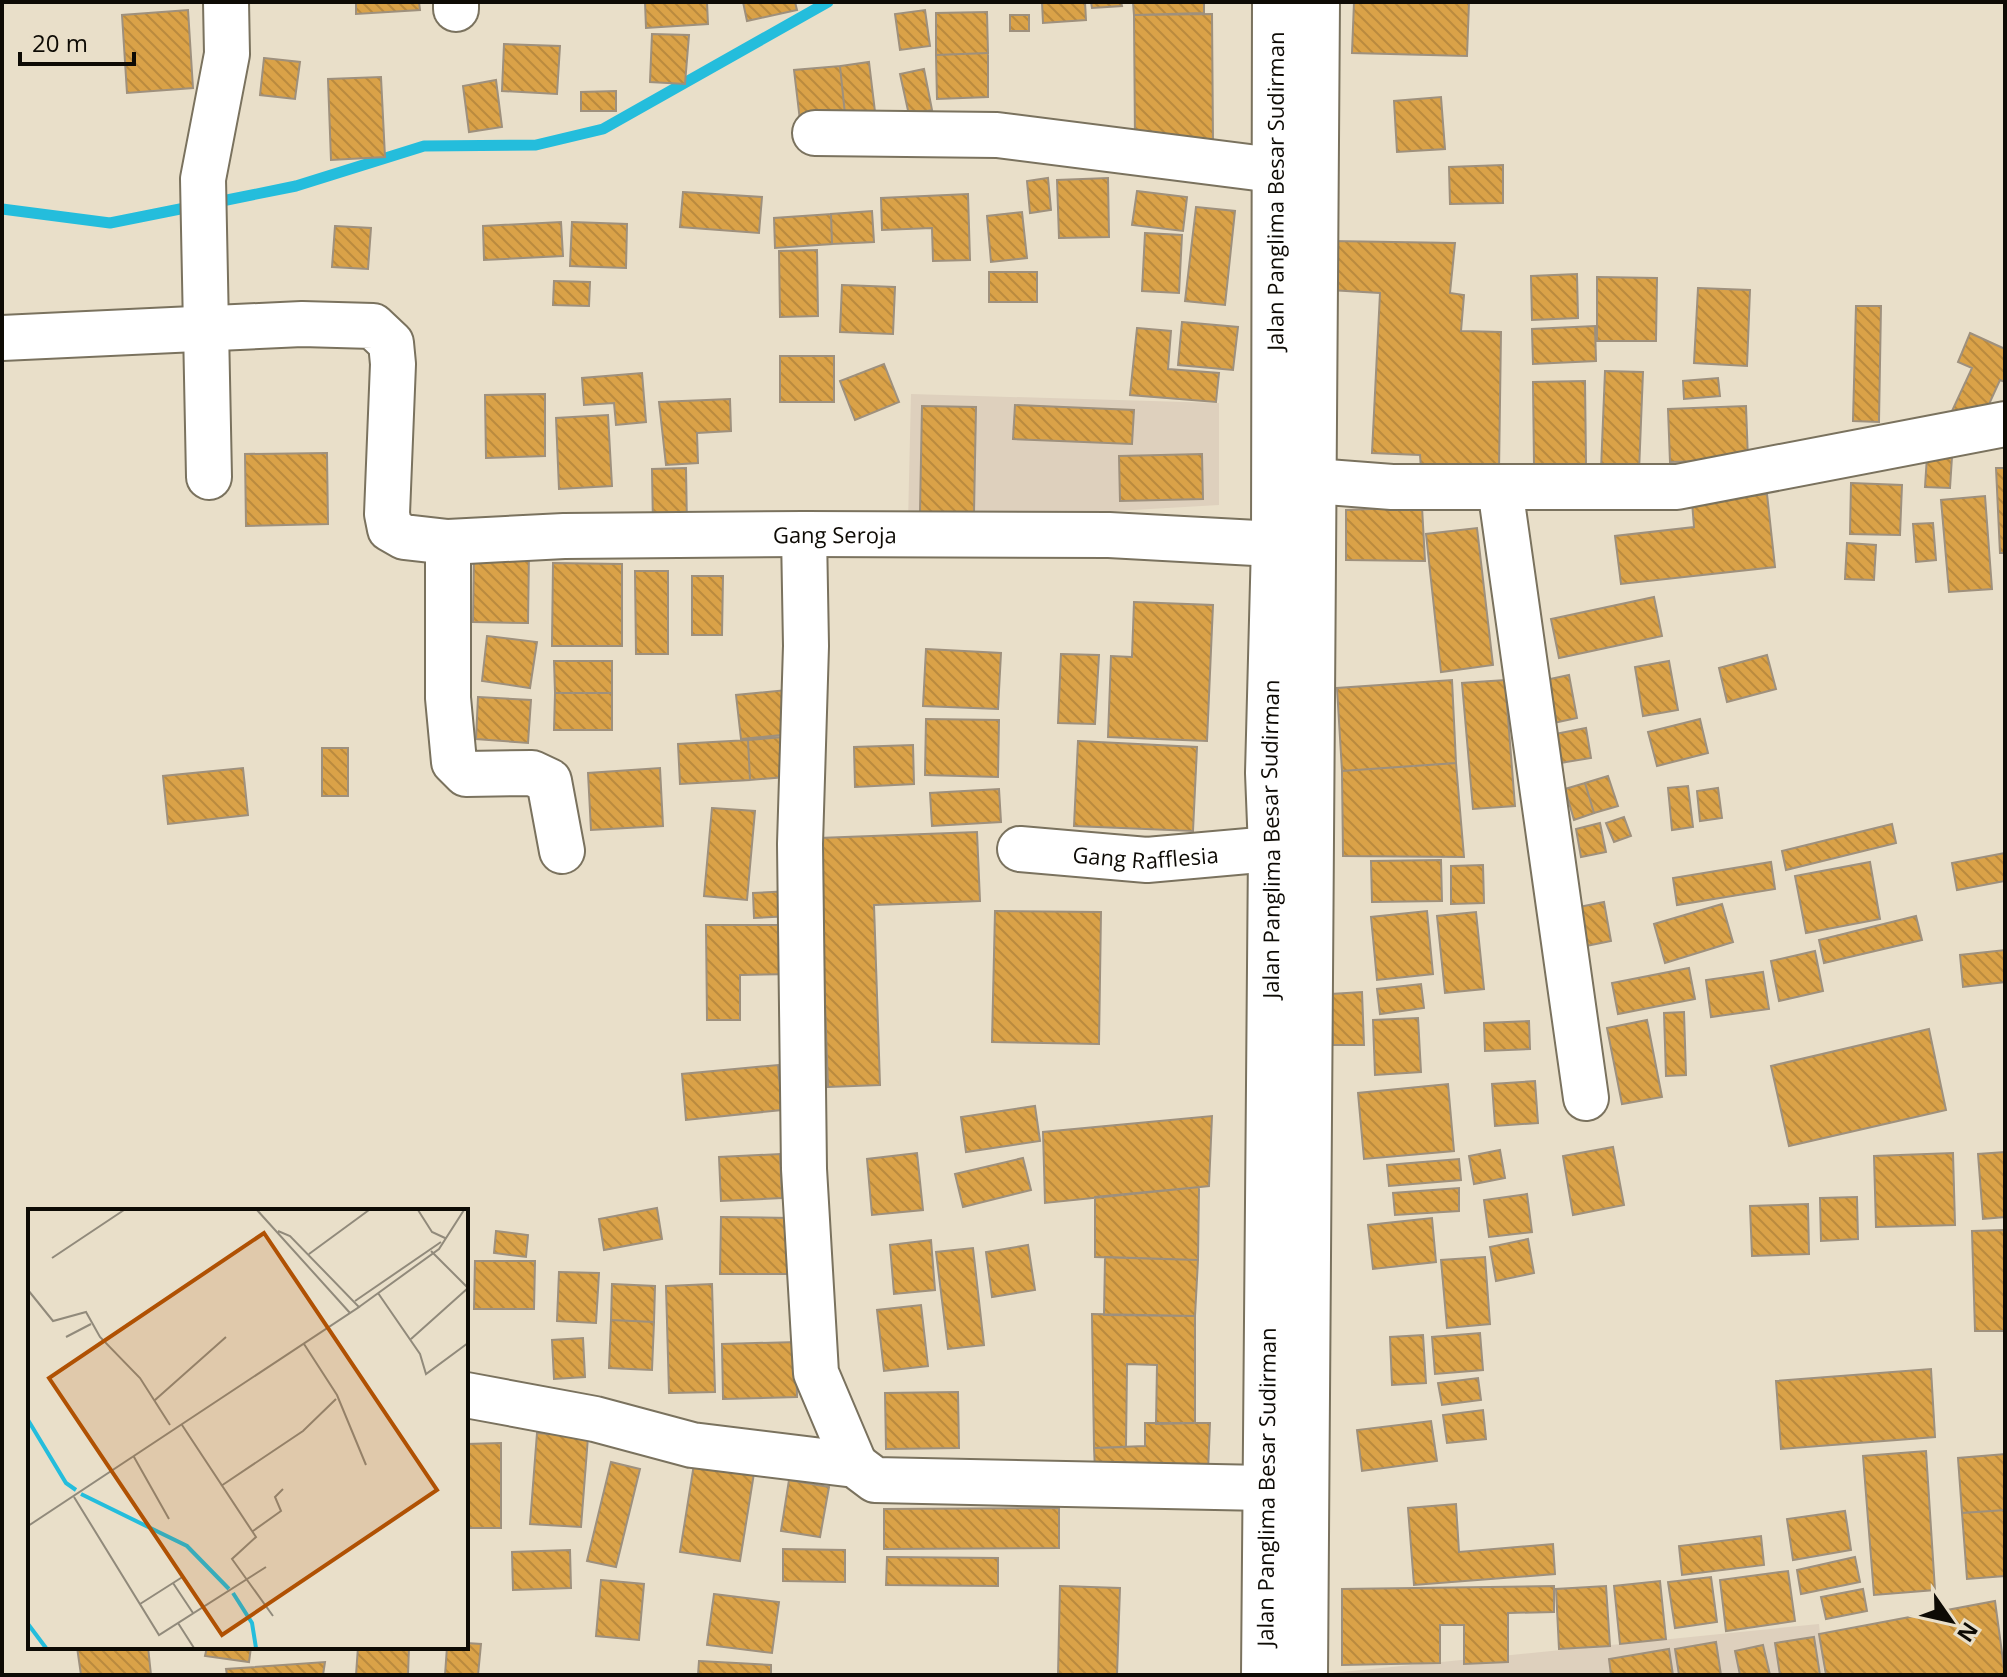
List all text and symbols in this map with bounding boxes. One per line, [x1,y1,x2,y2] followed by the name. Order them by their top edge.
[20,16,134,66] scale bar
[32,26,88,59] text: 20 m
[1259,32,1290,353] street label: Jalan Panglima Besar Sudirman
[773,519,897,549] street label: Gang Seroja
[1253,679,1286,1001] street label: Jalan Panglima Besar Sudirman
[1071,839,1220,875] street label: Gang Rafflesia
[28,1209,468,1649] inset map
[1249,1327,1282,1649] street label: Jalan Panglima Besar Sudirman
[1911,1581,1991,1661] north arrow
[1951,1617,1986,1649] text: N

